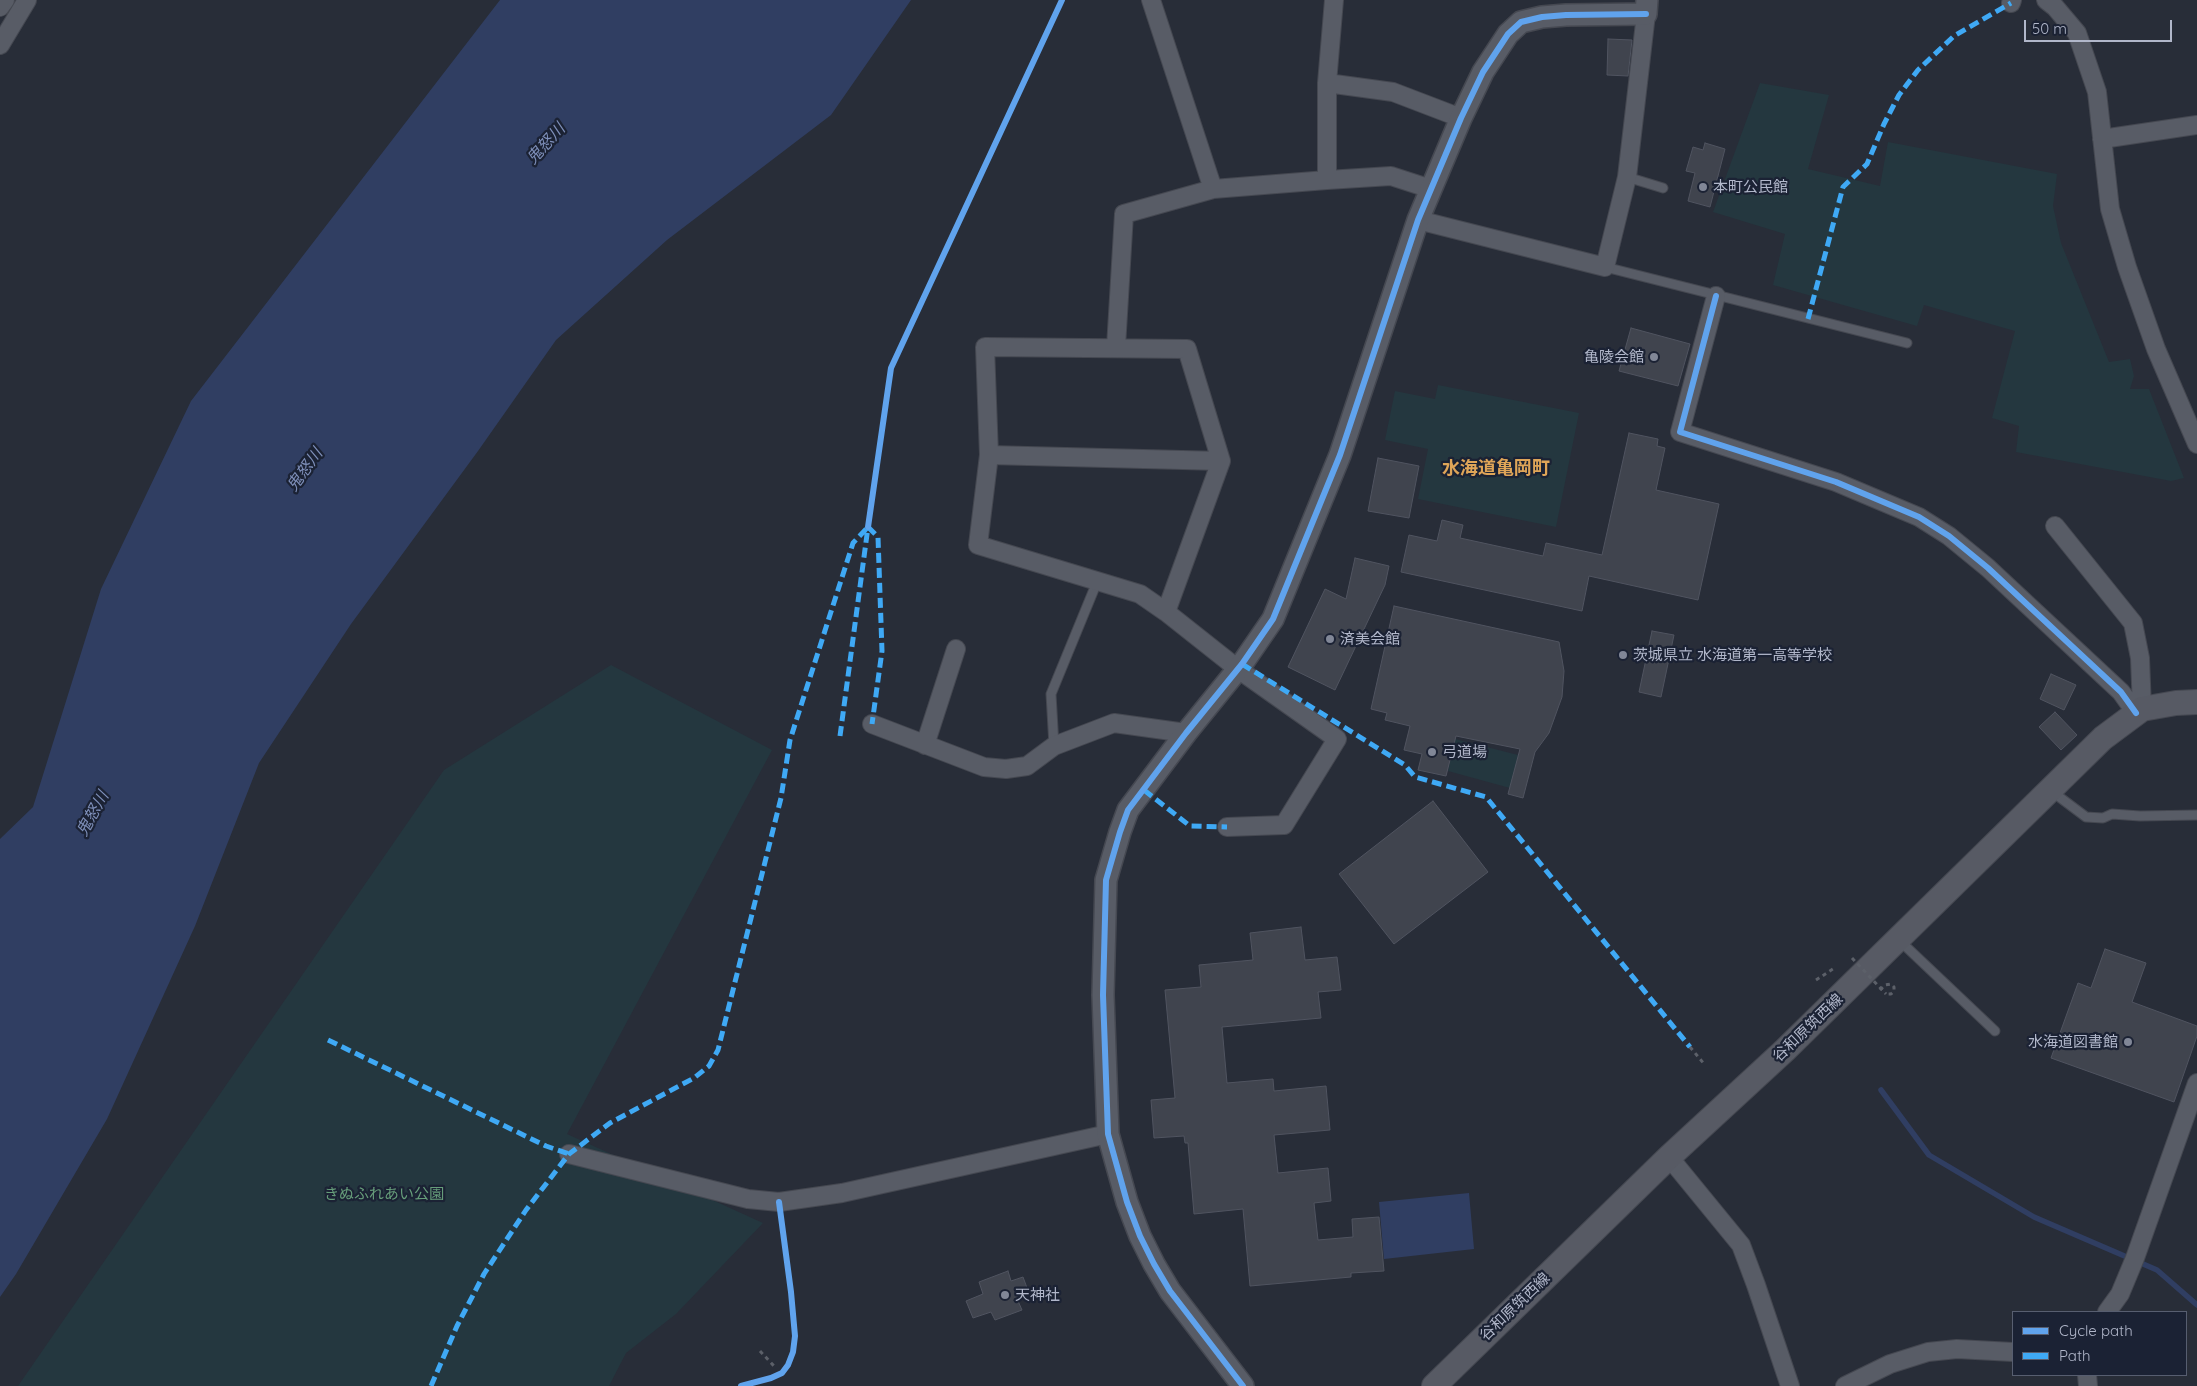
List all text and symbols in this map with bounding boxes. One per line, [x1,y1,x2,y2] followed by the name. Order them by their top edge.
[2027,10,2174,42] scale bar
[2032,19,2067,38] text: 50 m
[523,120,569,168] water label: 鬼怒川
[1713,178,1788,196] place label: 本町公民館
[1697,181,1709,193] marker: 本町公民館
[1584,348,1644,366] place label: 亀陵会館
[1648,351,1660,363] marker: 亀陵会館
[283,445,327,495] water label: 鬼怒川
[1442,458,1550,480] district label: 水海道亀岡町
[1340,630,1400,648] place label: 済美会館
[1324,633,1336,645] marker: 済美会館
[1633,646,1832,664] place label: 茨城県立 水海道第一高等学校
[1617,649,1629,661] marker: 茨城県立 水海道第一高等学校
[1442,743,1487,761] place label: 弓道場
[1426,746,1438,758] marker: 弓道場
[73,788,113,840] water label: 鬼怒川
[1769,990,1847,1066] street label: 谷和原筑西線
[2028,1033,2118,1051] place label: 水海道図書館
[2122,1036,2134,1048] marker: 水海道図書館
[324,1185,444,1203] park label: きぬふれあい公園
[1476,1269,1554,1345] street label: 谷和原筑西線
[1015,1286,1060,1304] place label: 天神社
[999,1289,1011,1301] marker: 天神社
[2012,1311,2187,1376] legend
[2059,1321,2133,1340] text: Cycle path
[2059,1346,2091,1365] text: Path

